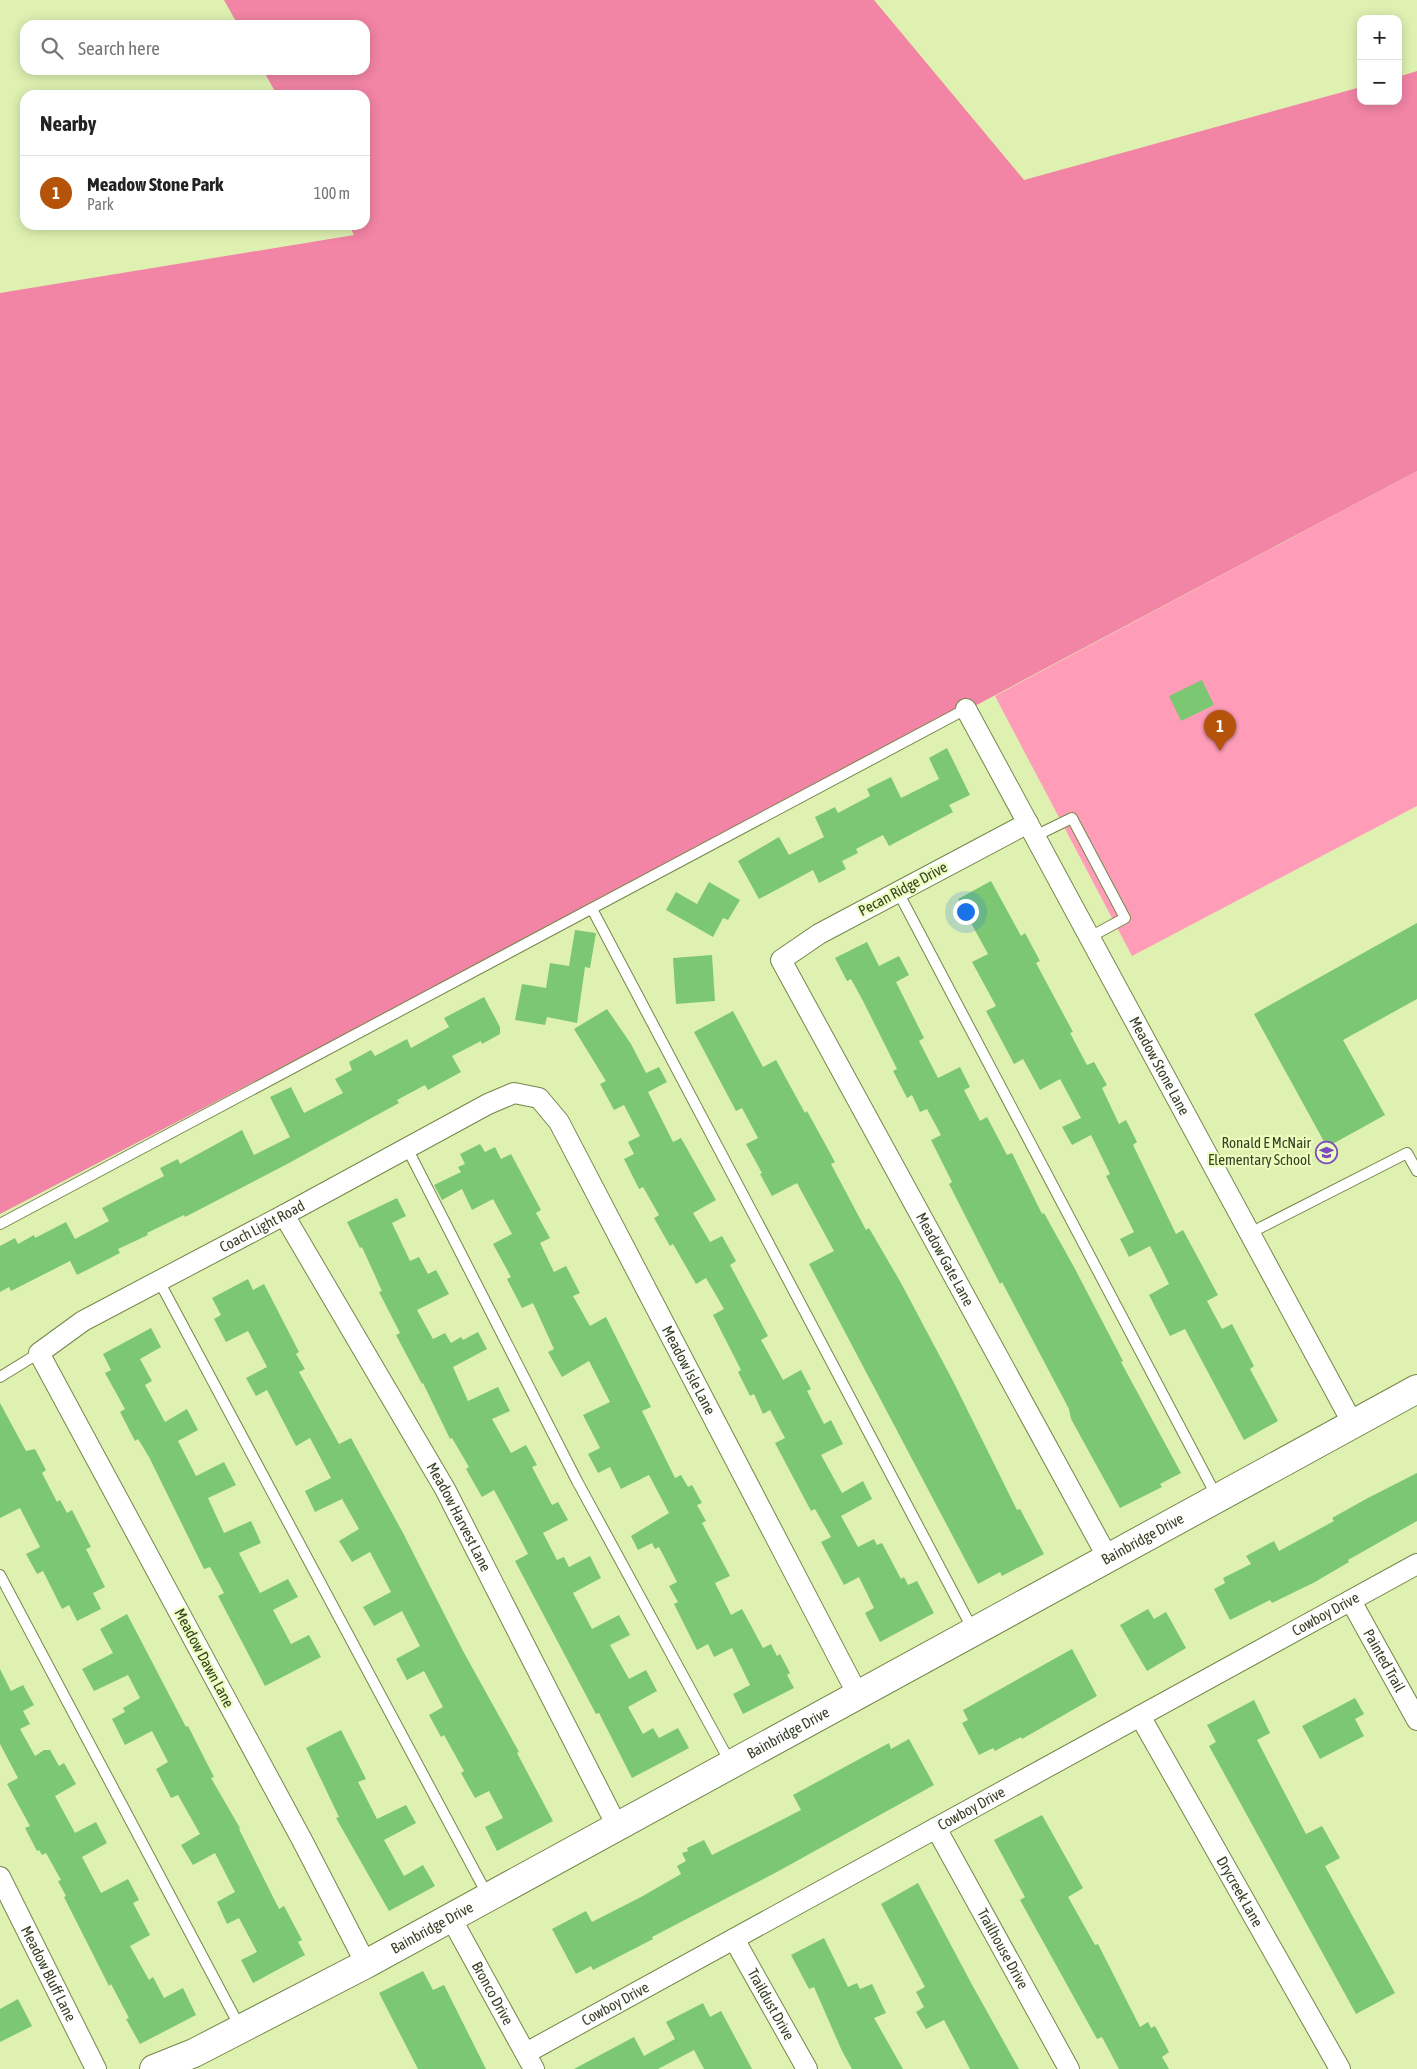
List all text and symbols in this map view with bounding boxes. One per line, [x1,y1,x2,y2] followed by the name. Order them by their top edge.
[1357,15,1402,105] map controls
[1357,15,1402,60] button: +
[20,20,370,75] search box
[38,34,66,62] icon: search
[78,37,160,59] text: Search here
[1357,60,1402,105] button: −
[40,111,96,135] text: Nearby
[87,173,223,195] text: Meadow Stone Park
[52,184,60,202] text: 1
[314,184,350,202] text: 100 m
[87,195,114,213] text: Park
[1204,710,1236,751] pin: 1
[856,858,950,919] street label: Pecan Ridge Drive
[953,899,979,925] your location
[1126,1014,1193,1118] street label: Meadow Stone Lane
[1208,1134,1312,1168] place label: Ronald E McNair Elementary School
[1315,1140,1339,1164] school or university icon: Ronald E McNair Elementary School
[217,1196,307,1255] street label: Coach Light Road
[913,1210,978,1309] street label: Meadow Gate Lane
[659,1323,719,1417] street label: Meadow Isle Lane
[423,1459,495,1574] street label: Meadow Harvest Lane
[1098,1509,1187,1568] street label: Bainbridge Drive
[1289,1588,1362,1639] street label: Cowboy Drive
[171,1605,238,1710] street label: Meadow Dawn Lane
[1360,1626,1409,1695] street label: Painted Trail
[744,1703,832,1762] street label: Bainbridge Drive
[935,1783,1008,1833] street label: Cowboy Drive
[1213,1853,1267,1930] street label: Drycreek Lane
[388,1898,476,1957] street label: Bainbridge Drive
[974,1905,1032,1992] street label: Trailhouse Drive
[18,1923,80,2024] street label: Meadow Bluff Lane
[469,1958,517,2028] street label: Bronco Drive
[744,1965,798,2043] street label: Traildust Drive
[579,1978,652,2029] street label: Cowboy Drive

